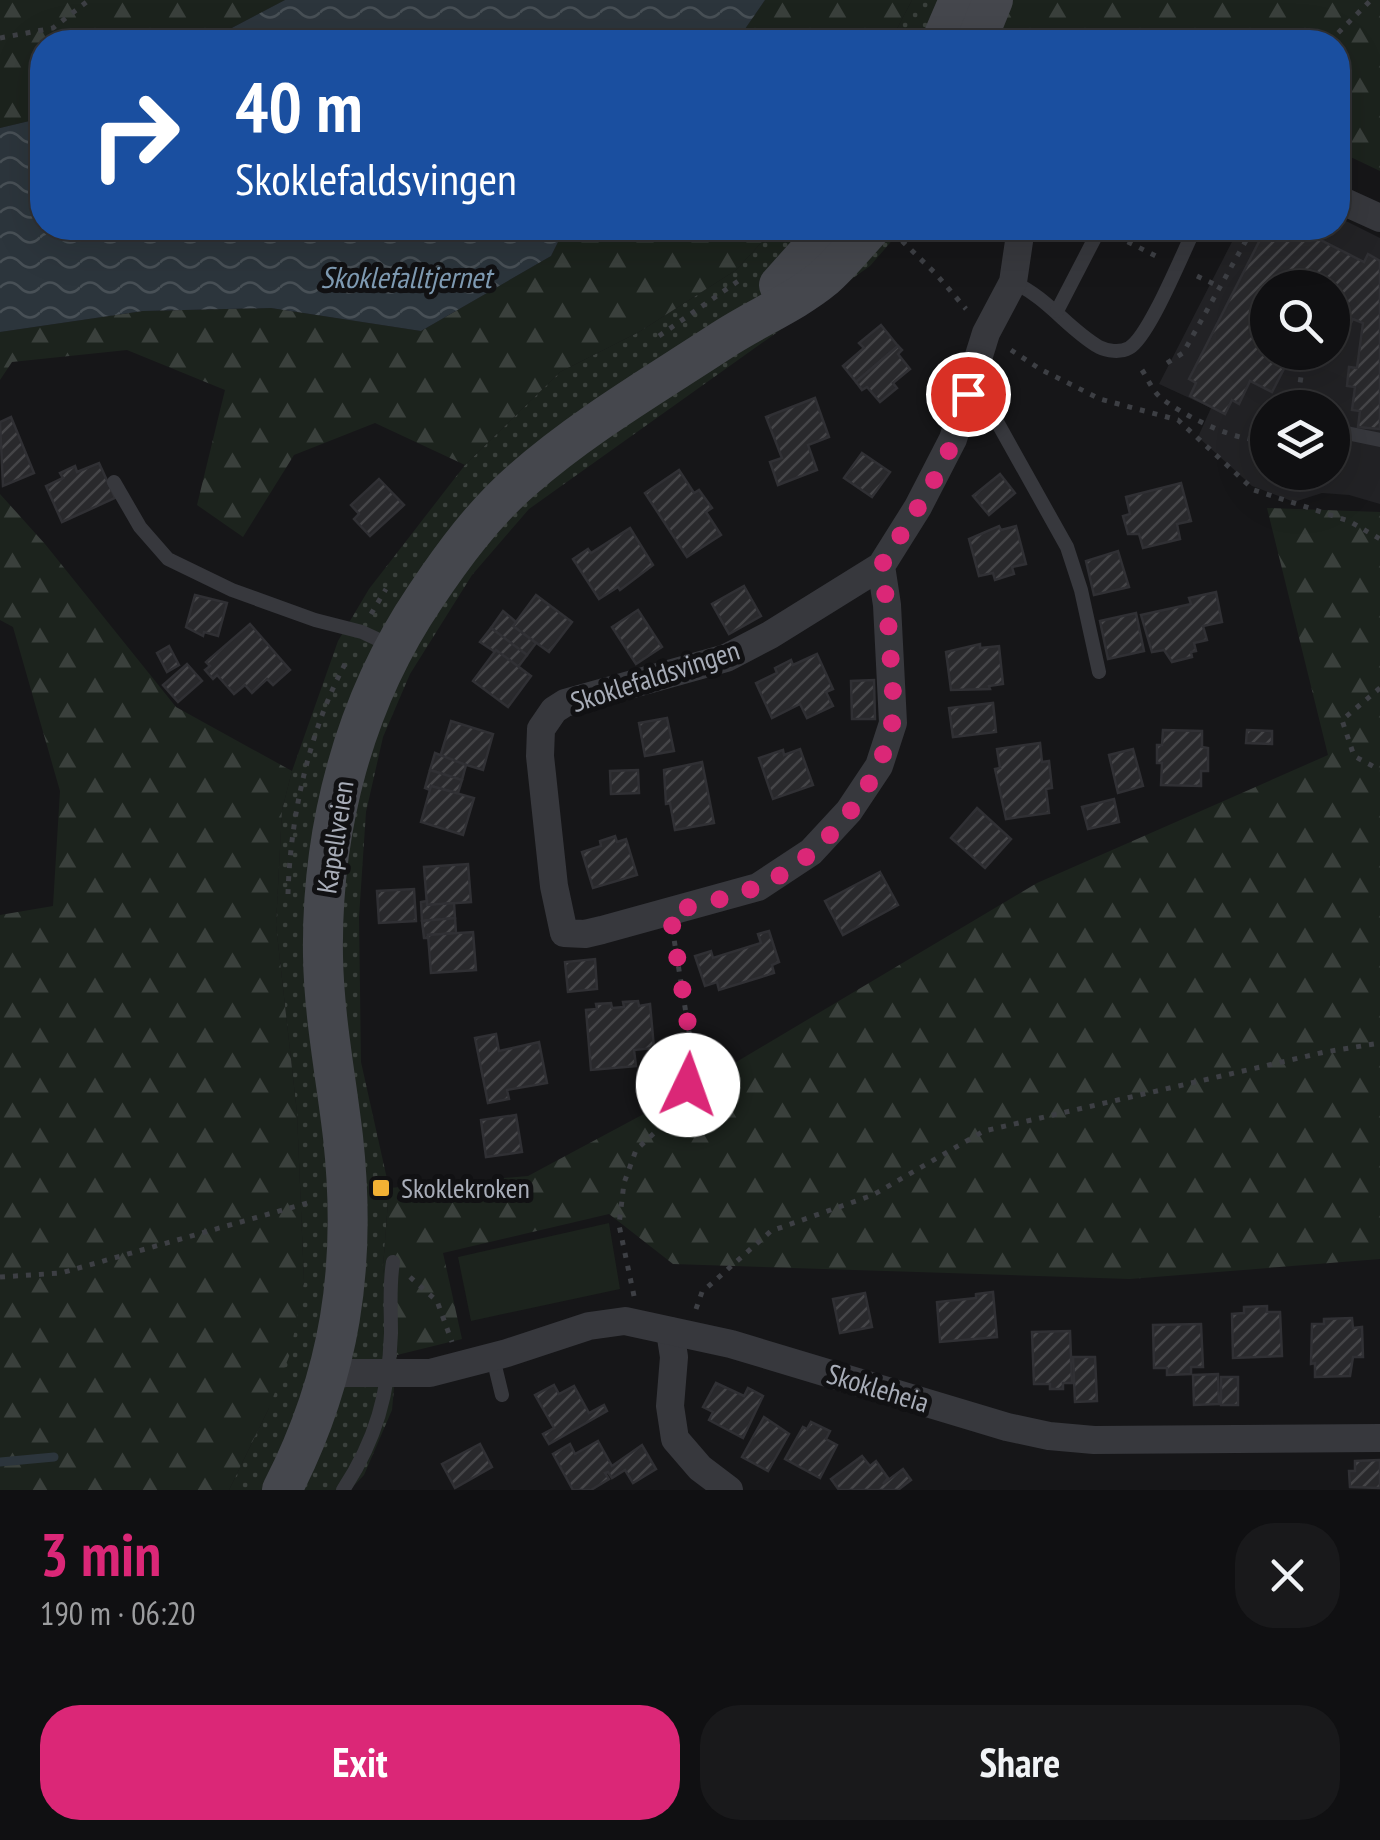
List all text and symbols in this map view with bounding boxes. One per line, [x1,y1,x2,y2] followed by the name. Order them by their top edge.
[235,61,363,151] text: 40 m
[70,70,200,200] icon: right
[235,149,517,207] text: Skoklefaldsvingen
[321,257,495,296] water label: Skoklefalltjernet
[1250,270,1350,490] map controls
[1250,270,1350,370] button: search
[926,352,1011,437] pin
[941,367,996,422] icon: arrive
[1250,390,1350,490] button: layers
[566,631,744,720] street label: Skoklefaldsvingen
[307,778,362,896] street label: Kapellveien
[636,1033,740,1137] position arrow
[401,1169,530,1206] place label: Skoklekroken
[370,1177,392,1199] marker: Skoklekroken
[823,1355,934,1421] street label: Skokleheia
[40,1515,161,1593] text: 3 min
[1235,1523,1340,1628] button: close
[40,1592,195,1634] text: 190 m · 06:20
[40,1705,680,1820] button: Exit
[700,1705,1340,1820] button: Share

